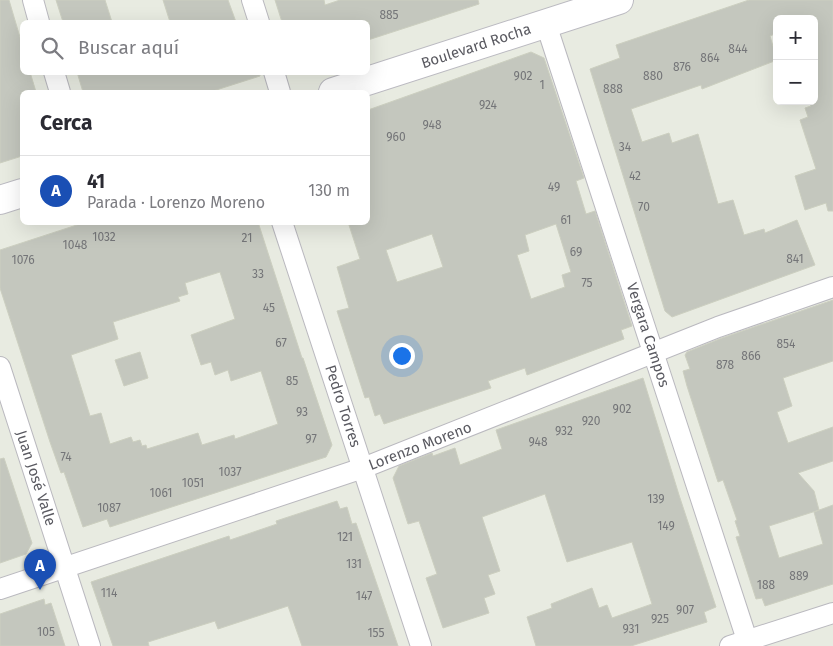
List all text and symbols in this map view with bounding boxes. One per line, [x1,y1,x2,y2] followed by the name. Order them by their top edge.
[379,8,399,22] house number: 885
[773,15,818,105] map controls
[773,15,818,60] button: +
[20,20,370,75] search box
[419,20,533,72] street label: Boulevard Rocha
[38,34,66,62] icon: search
[78,36,179,59] text: Buscar aquí
[728,42,748,56] house number: 844
[700,51,720,65] house number: 864
[673,60,691,74] house number: 876
[773,60,818,105] button: −
[514,69,532,83] house number: 902
[643,69,663,83] house number: 880
[539,78,545,92] house number: 1
[603,82,623,96] house number: 888
[479,98,498,112] house number: 924
[40,110,92,136] text: Cerca
[422,118,442,132] house number: 948
[386,130,406,144] house number: 960
[619,140,632,154] house number: 34
[629,169,641,183] house number: 42
[87,170,105,193] text: 41
[548,180,560,194] house number: 49
[51,181,61,200] text: A
[308,181,350,200] text: 130 m
[87,193,265,212] text: Parada · Lorenzo Moreno
[638,200,650,214] house number: 70
[560,213,572,227] house number: 61
[92,230,116,244] house number: 1032
[242,231,252,245] house number: 21
[63,238,88,252] house number: 1048
[570,245,582,259] house number: 69
[786,252,804,266] house number: 841
[11,253,35,267] house number: 1076
[252,267,264,281] house number: 33
[581,276,593,290] house number: 75
[623,281,673,389] street label: Vergara Campos
[263,301,275,315] house number: 45
[275,336,287,350] house number: 67
[776,337,796,351] house number: 854
[389,343,415,369] your location
[741,349,761,363] house number: 866
[716,358,734,372] house number: 878
[321,363,365,449] street label: Pedro Torres
[286,374,298,388] house number: 85
[613,402,631,416] house number: 902
[296,405,308,419] house number: 93
[582,414,601,428] house number: 920
[366,418,474,474] street label: Lorenzo Moreno
[555,424,573,438] house number: 932
[12,428,60,528] street label: Juan José Valle
[305,432,317,446] house number: 97
[528,435,548,449] house number: 948
[60,450,72,464] house number: 74
[218,465,242,479] house number: 1037
[182,476,204,490] house number: 1051
[150,486,172,500] house number: 1061
[647,492,665,506] house number: 139
[97,501,121,515] house number: 1087
[657,519,675,533] house number: 149
[337,530,353,544] house number: 121
[24,549,56,590] pin: A
[346,557,362,571] house number: 131
[789,569,809,583] house number: 889
[757,578,776,592] house number: 188
[101,586,118,600] house number: 114
[356,589,372,603] house number: 147
[676,603,694,617] house number: 907
[651,612,669,626] house number: 925
[623,622,639,636] house number: 931
[37,625,55,639] house number: 105
[367,626,385,640] house number: 155

